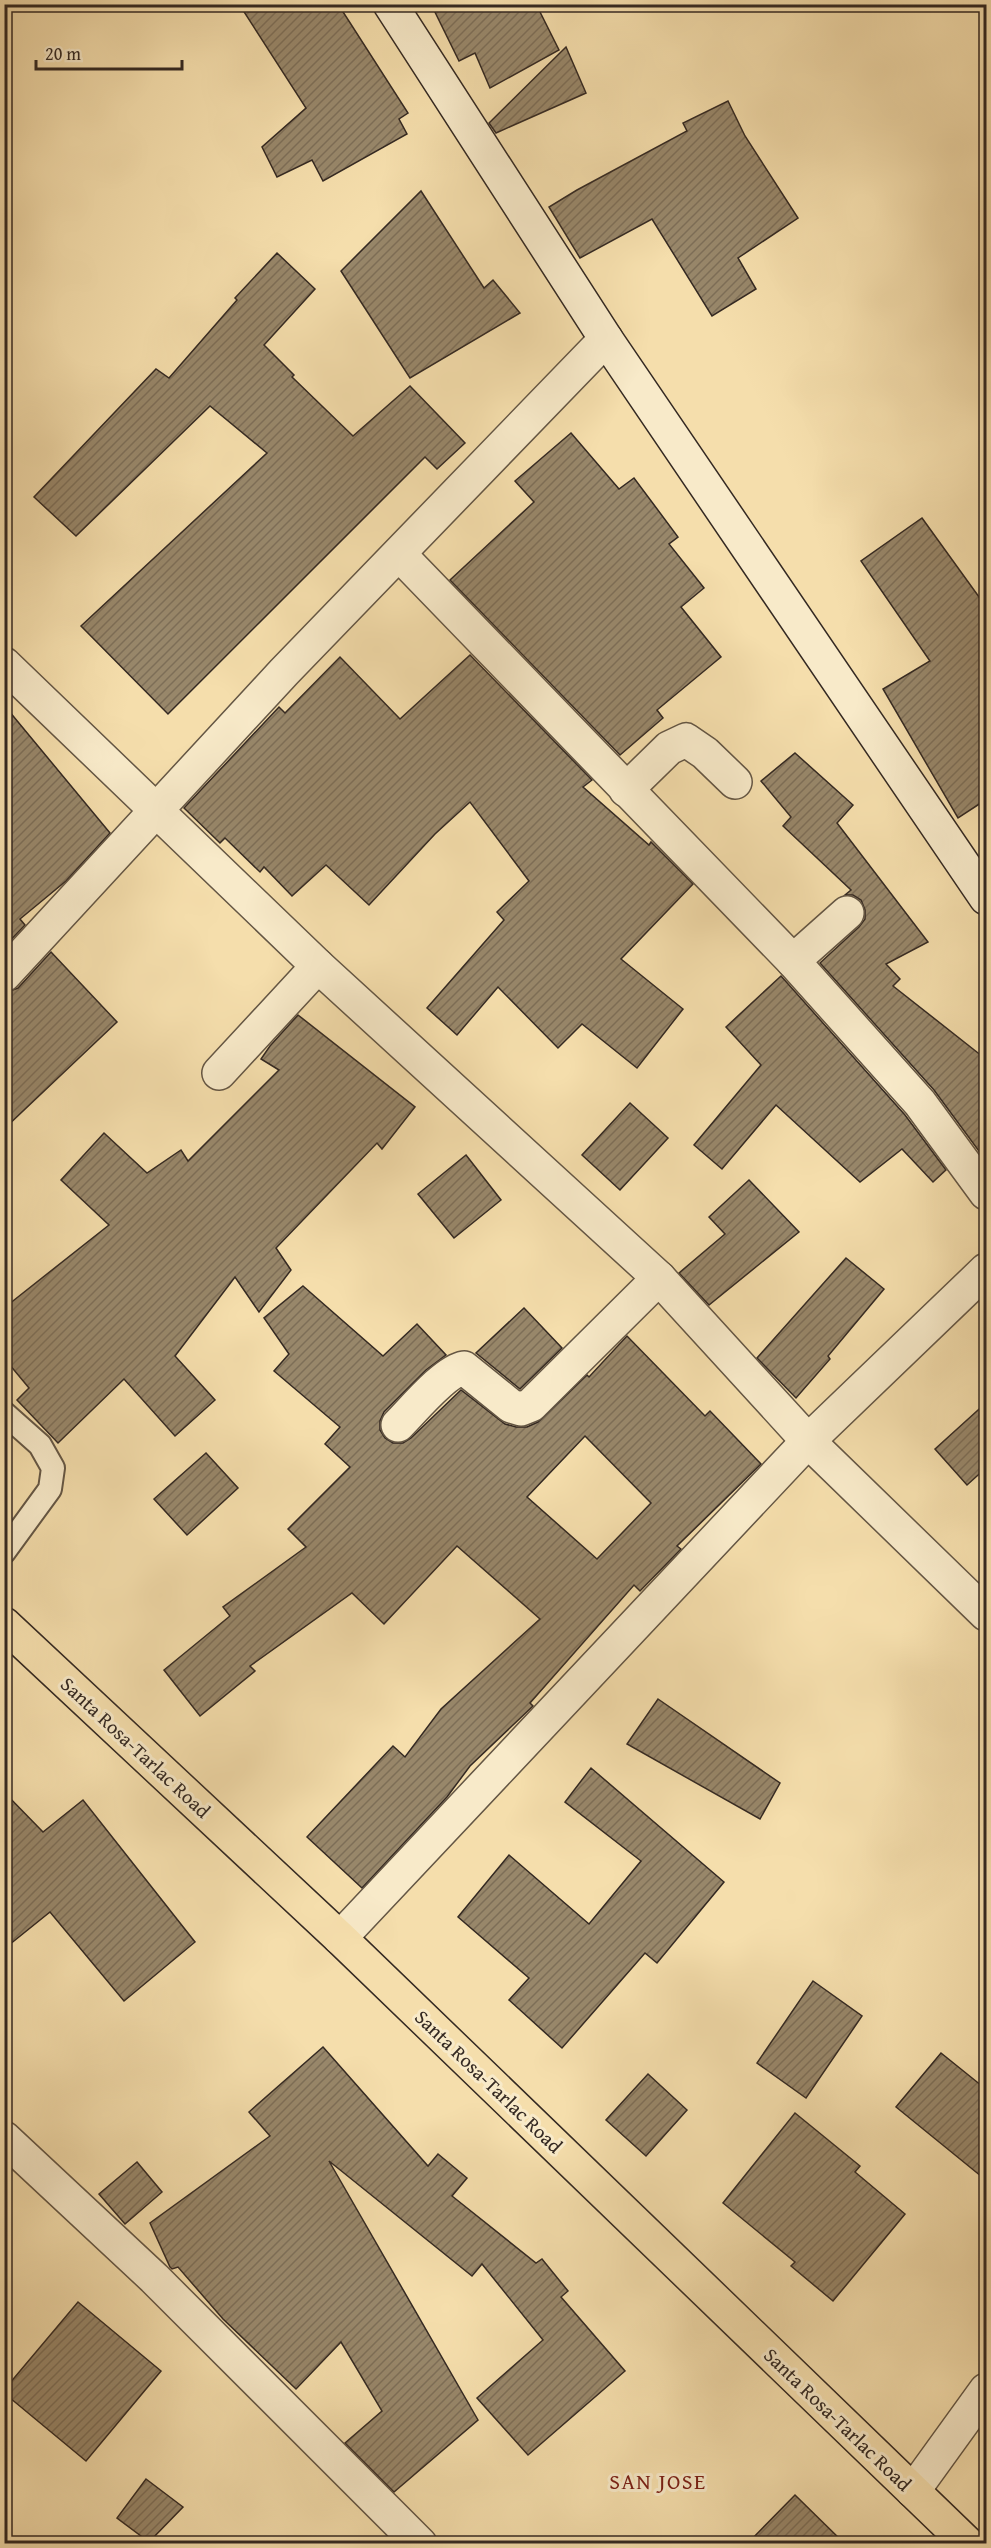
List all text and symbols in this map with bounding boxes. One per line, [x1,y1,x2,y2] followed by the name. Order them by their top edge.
[36,33,182,71] scale bar
[45,40,81,67] text: 20 m
[55,1670,218,1825] street label: Santa Rosa-Tarlac Road
[409,2003,570,2160] street label: Santa Rosa-Tarlac Road
[758,2341,919,2498] street label: Santa Rosa-Tarlac Road
[609,2465,707,2497] district label: SAN JOSE

